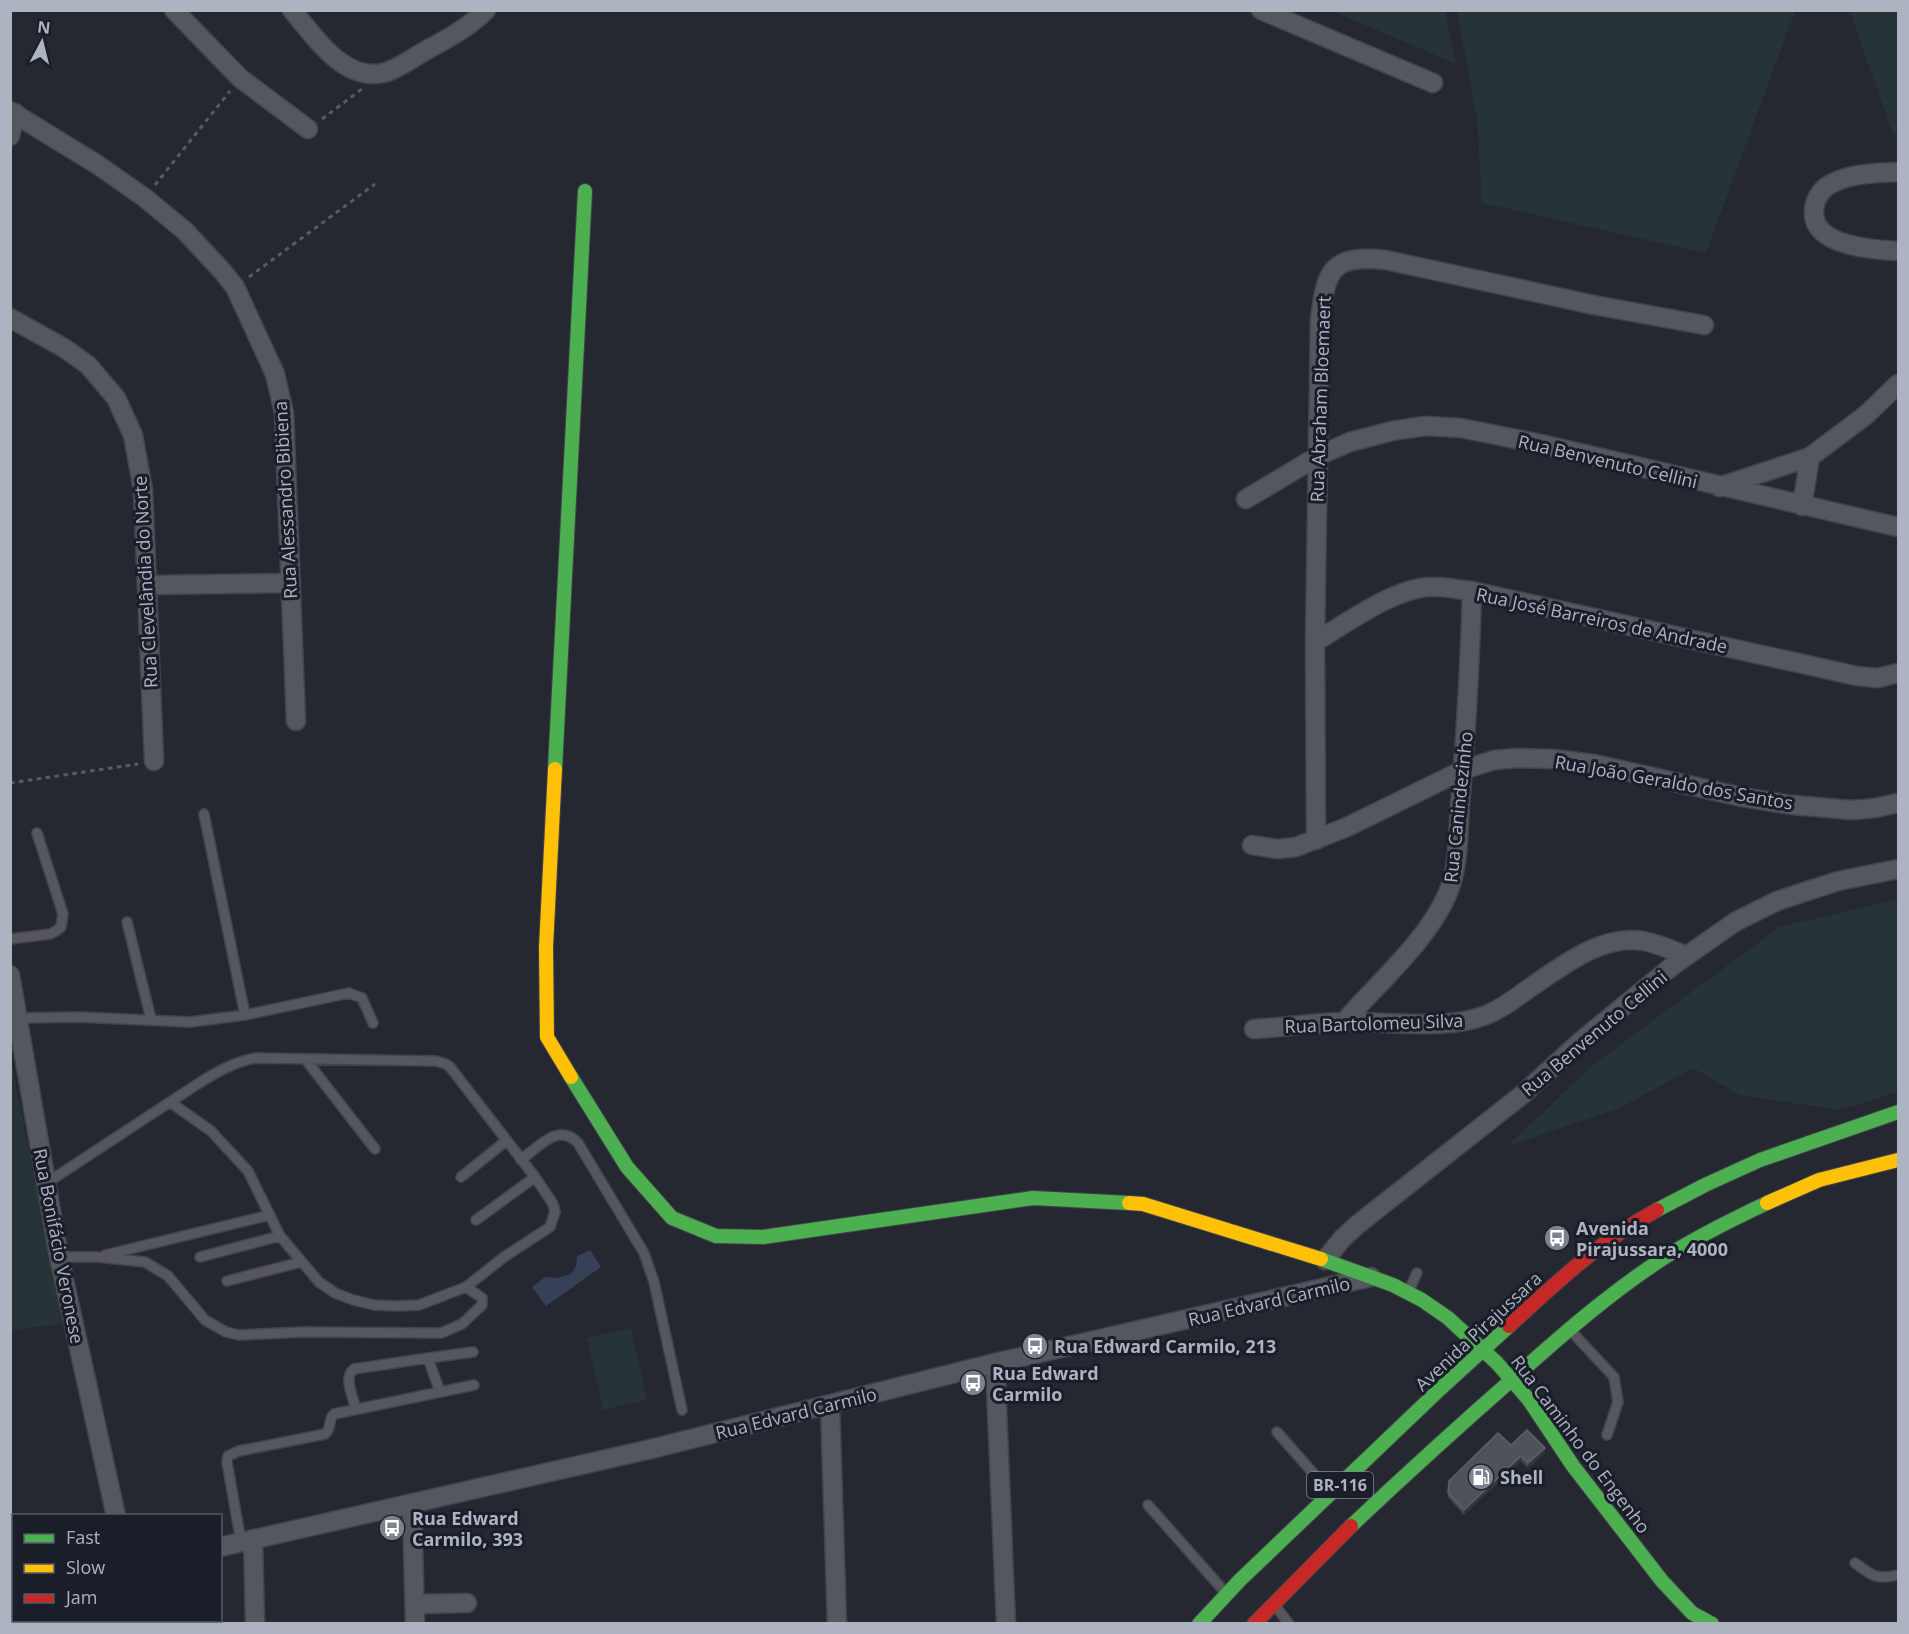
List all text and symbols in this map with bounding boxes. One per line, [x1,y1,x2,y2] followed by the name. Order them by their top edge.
[12,12,72,72] north arrow
[36,15,52,39] text: N
[1304,295,1336,503] street label: Rua Abraham Bloemaert
[268,401,302,599] street label: Rua Alessandro Bibiena
[1516,429,1700,493] street label: Rua Benvenuto Cellini
[127,475,163,689] street label: Rua Clevelândia do Norte
[1474,582,1730,658] street label: Rua José Barreiros de Andrade
[1438,730,1478,884] street label: Rua Canindezinho
[1553,749,1795,815] street label: Rua João Geraldo dos Santos
[1516,965,1672,1101] street label: Rua Benvenuto Cellini
[1284,1008,1464,1038] street label: Rua Bartolomeu Silva
[28,1146,90,1346] street label: Rua Bonifácio Veronese
[1576,1216,1728,1261] place label: Avenida Pirajussara, 4000
[1542,1223,1572,1253] bus stop icon: Avenida Pirajussara, 4000
[1410,1266,1546,1396] street label: Avenida Pirajussara
[1186,1271,1352,1331] street label: Rua Edvard Carmilo
[1020,1331,1050,1361] bus stop icon: Rua Edward Carmilo, 213
[1054,1334,1276,1358] place label: Rua Edward Carmilo, 213
[1506,1350,1656,1538] street label: Rua Caminho do Engenho
[992,1361,1099,1406] place label: Rua Edward Carmilo
[958,1368,988,1398] bus stop icon: Rua Edward Carmilo
[713,1381,879,1445] street label: Rua Edvard Carmilo
[1466,1462,1496,1492] fuel station icon: Shell
[1500,1465,1543,1489] place label: Shell
[1307,1472,1373,1498] road number: BR-116
[412,1506,523,1551] place label: Rua Edward Carmilo, 393
[377,1513,407,1543] bus stop icon: Rua Edward Carmilo, 393
[12,1514,222,1622] legend
[66,1525,100,1549] text: Fast
[66,1555,105,1579] text: Slow
[64,1585,98,1609] text: Jam

